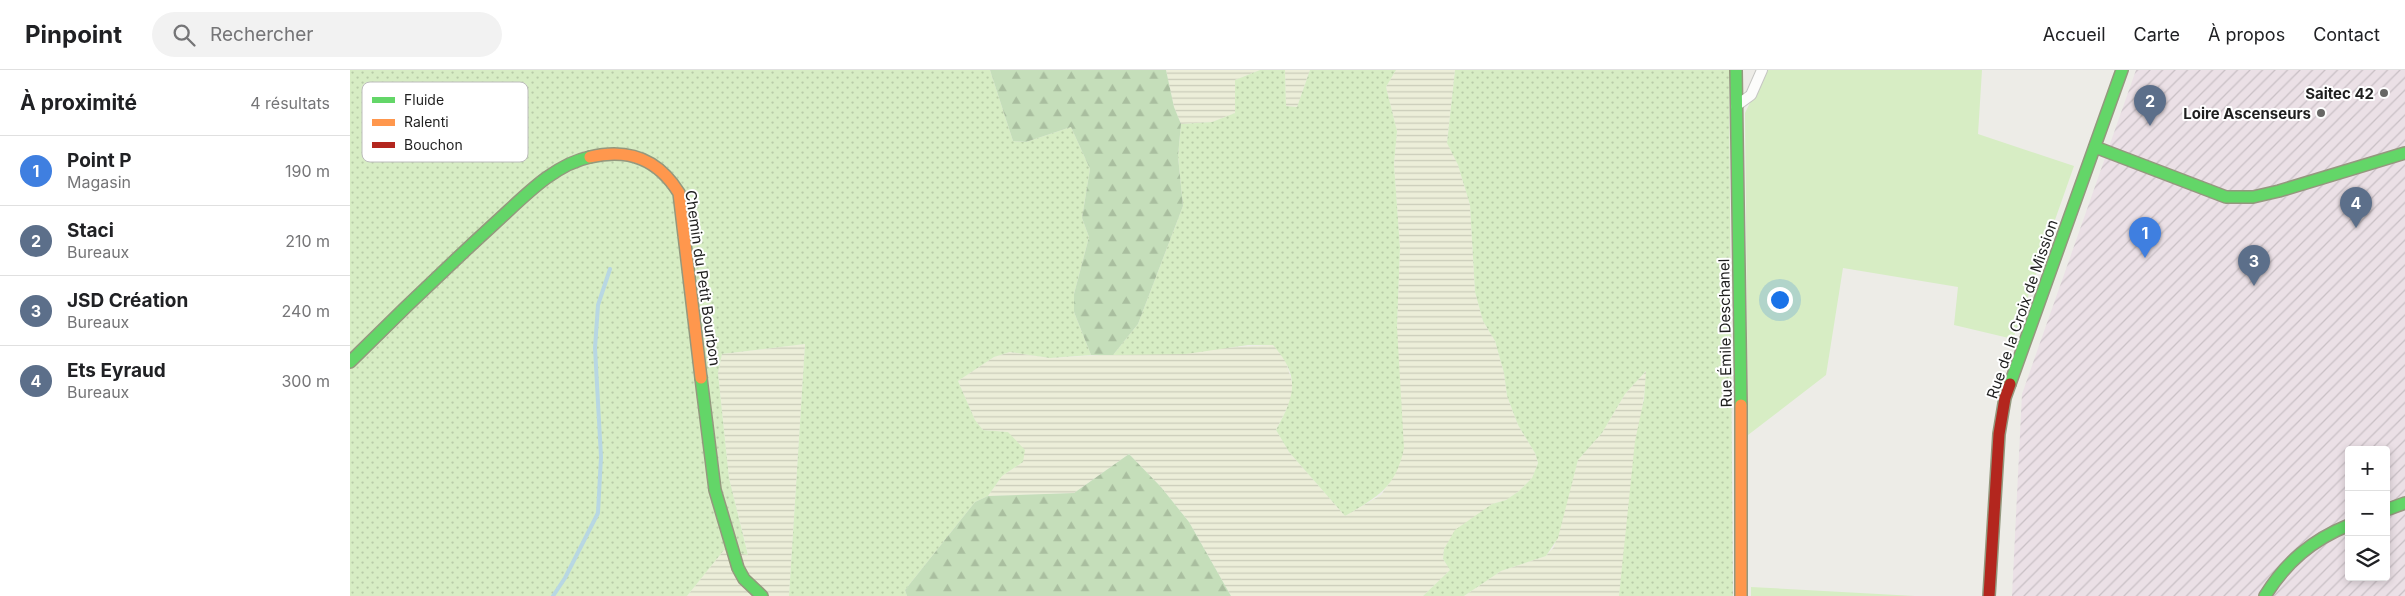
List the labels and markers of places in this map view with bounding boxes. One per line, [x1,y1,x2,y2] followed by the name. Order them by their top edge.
[2305,84,2374,103] place label: Saitec 42
[2134,85,2166,126] pin: 2
[2378,87,2390,99] marker: Saitec 42
[2183,104,2311,123] place label: Loire Ascenseurs
[2315,107,2327,119] marker: Loire Ascenseurs
[2340,187,2372,228] pin: 4
[2129,217,2161,258] pin: 1
[2238,245,2270,286] pin: 3

